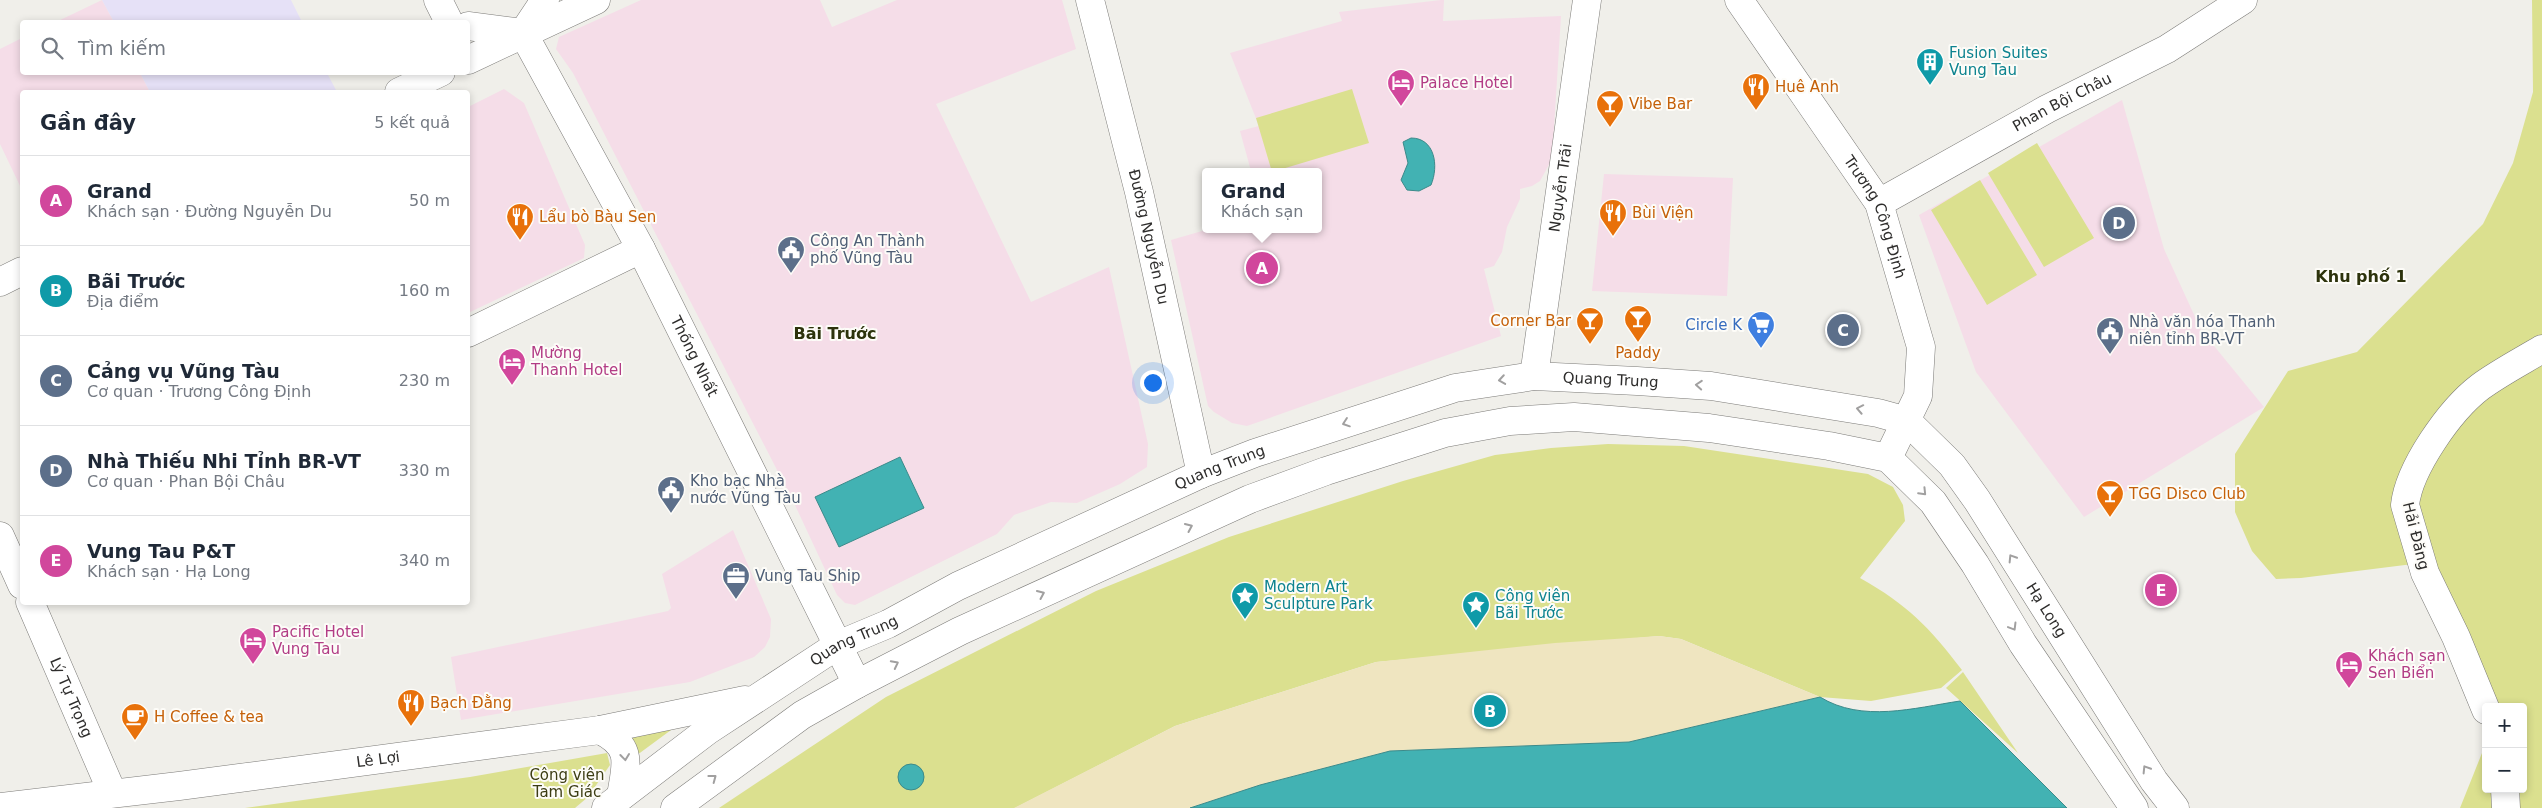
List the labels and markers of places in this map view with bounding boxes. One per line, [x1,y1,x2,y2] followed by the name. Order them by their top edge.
[1949,44,2048,79] place label: Fusion Suites Vung Tau
[1915,47,1945,86] building icon: Fusion Suites Vung Tau
[1386,68,1416,107] hotel icon: Palace Hotel
[1741,72,1771,111] restaurant icon: Huê Anh
[1420,74,1513,92] place label: Palace Hotel
[1775,78,1839,96] place label: Huê Anh
[1595,89,1625,128] bar icon: Vibe Bar
[1629,95,1693,113] place label: Vibe Bar
[1598,198,1628,237] restaurant icon: Bùi Viện
[505,202,535,241] restaurant icon: Lẩu bò Bàu Sen
[1632,204,1694,222] place label: Bùi Viện
[2103,204,2135,242] pin: D
[539,208,656,226] place label: Lẩu bò Bàu Sen
[810,232,925,267] place label: Công An Thành phố Vũng Tàu
[776,235,806,274] public building icon: Công An Thành phố Vũng Tàu
[1246,249,1278,287] pin: A
[1623,304,1653,343] bar icon: Paddy
[1575,306,1605,345] bar icon: Corner Bar
[1746,310,1776,349] supermarket icon: Circle K
[1827,311,1859,349] pin: C
[1490,312,1572,330] place label: Corner Bar
[2129,313,2276,348] place label: Nhà văn hóa Thanh niên tỉnh BR-VT
[1685,316,1743,334] place label: Circle K
[2095,316,2125,355] public building icon: Nhà văn hóa Thanh niên tỉnh BR-VT
[530,344,622,379] place label: Mường Thanh Hotel
[1615,344,1661,362] place label: Paddy
[497,347,527,386] hotel icon: Mường Thanh Hotel
[690,472,801,507] place label: Kho bạc Nhà nước Vũng Tàu
[656,475,686,514] public building icon: Kho bạc Nhà nước Vũng Tàu
[2095,479,2125,518] bar icon: TGG Disco Club
[2128,485,2246,503] place label: TGG Disco Club
[721,561,751,600] office icon: Vung Tau Ship
[755,567,860,585] place label: Vung Tau Ship
[2145,571,2177,609] pin: E
[1264,578,1373,613] place label: Modern Art Sculpture Park
[1230,581,1260,620] place icon: Modern Art Sculpture Park
[1495,587,1570,622] place label: Công viên Bãi Trước
[1461,590,1491,629] place icon: Công viên Bãi Trước
[272,623,364,658] place label: Pacific Hotel Vung Tau
[238,626,268,665] hotel icon: Pacific Hotel Vung Tau
[2368,647,2446,682] place label: Khách sạn Sen Biển
[2334,650,2364,689] hotel icon: Khách sạn Sen Biển
[396,688,426,727] restaurant icon: Bạch Đằng
[1474,692,1506,730] pin: B
[430,694,512,712] place label: Bạch Đằng
[120,702,150,741] cafe icon: H Coffee & tea
[154,708,264,726] place label: H Coffee & tea

